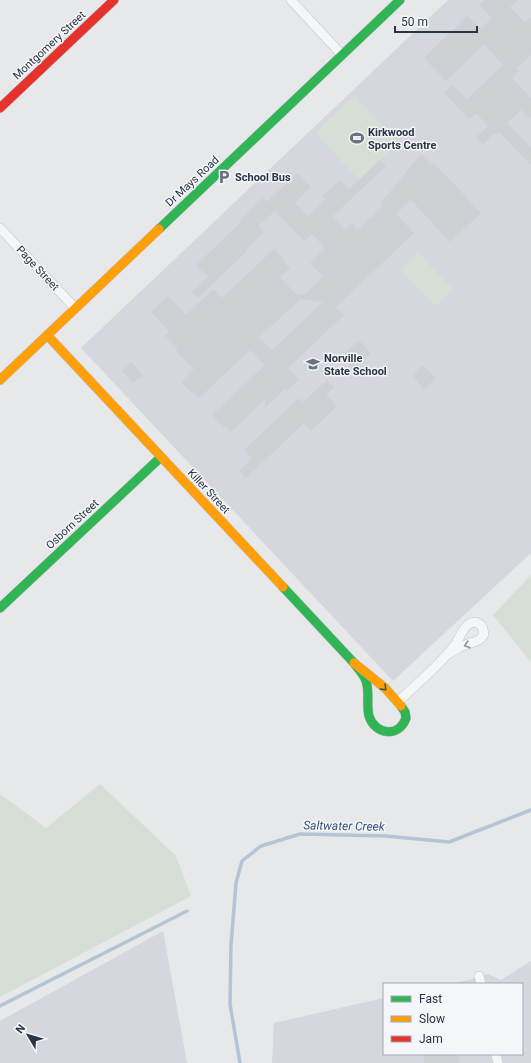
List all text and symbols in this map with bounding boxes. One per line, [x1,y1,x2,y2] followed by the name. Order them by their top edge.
[10,8,89,82] street label: Montgomery Street
[395,8,477,34] scale bar
[401,15,428,29] text: 50 m
[368,126,437,152] place label: Kirkwood Sports Centre
[349,130,365,146] sports icon: Kirkwood Sports Centre
[163,153,222,209] street label: Dr Mays Road
[216,169,232,185] parking icon: School Bus
[235,171,291,184] place label: School Bus
[14,243,62,294] street label: Page Street
[324,352,387,378] place label: Norville State School
[305,356,321,372] school or university icon: Norville State School
[185,466,233,517] street label: Killer Street
[43,496,102,552] street label: Osborn Street
[464,640,471,649] one-way arrow
[379,683,387,691] one-way arrow
[303,818,386,834] water label: Saltwater Creek
[383,983,523,1055] legend
[419,992,442,1006] text: Fast
[419,1012,445,1026] text: Slow
[8,1015,48,1055] north arrow
[13,1022,28,1036] text: N
[419,1032,443,1046] text: Jam

